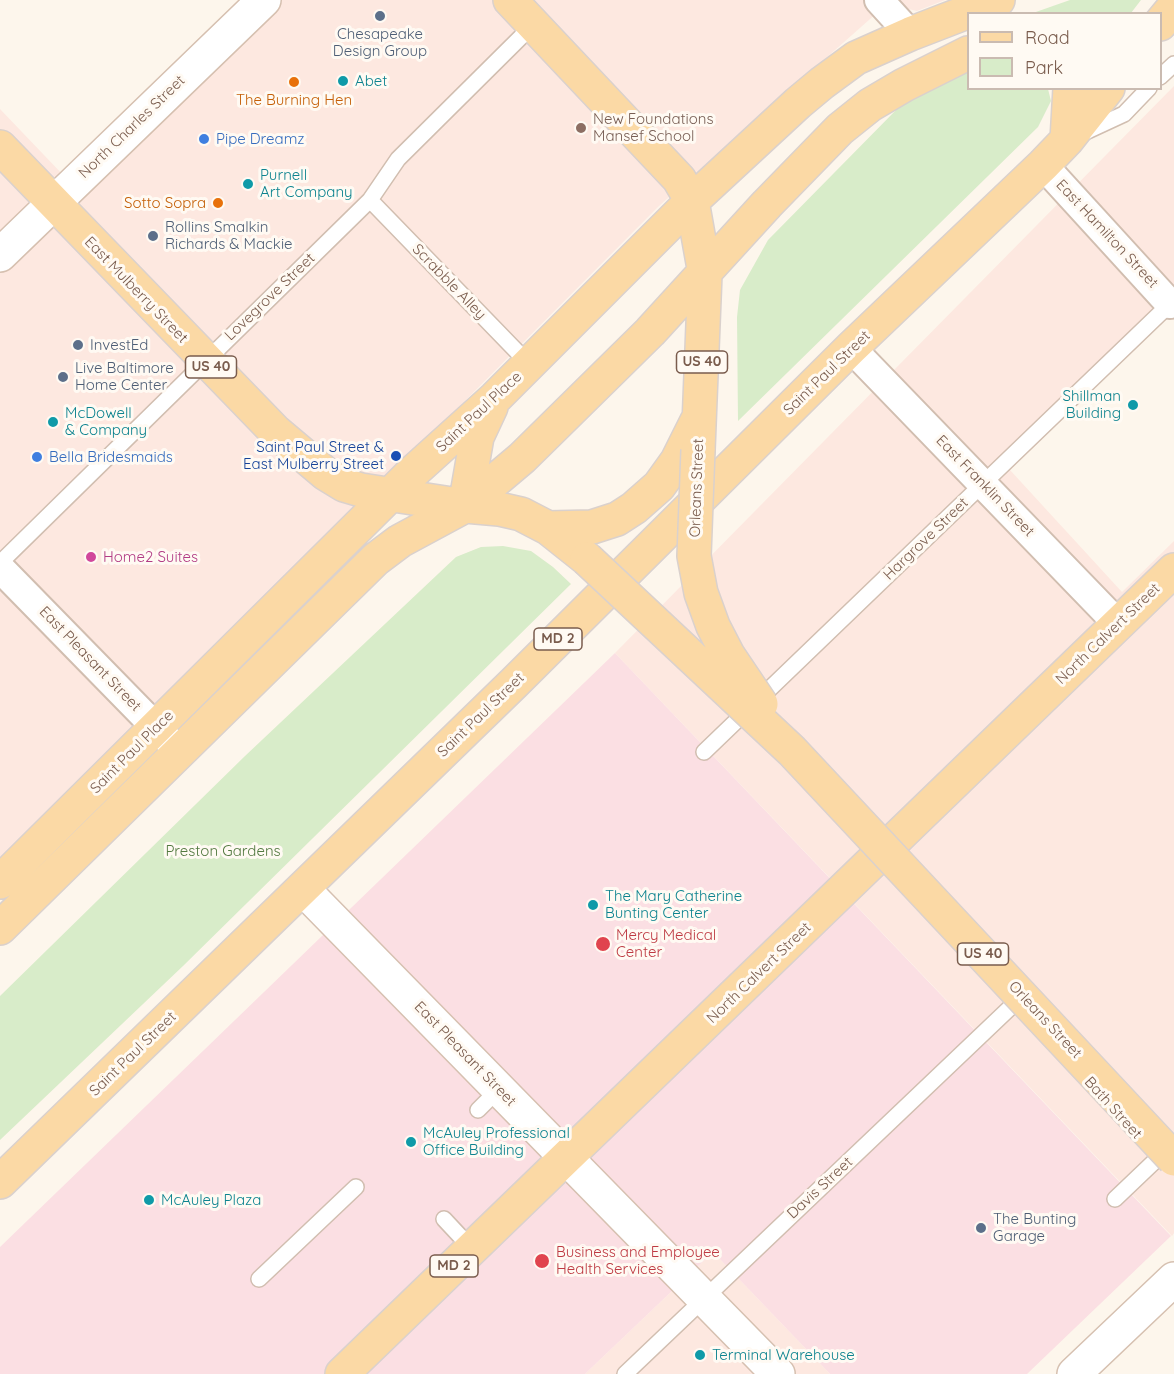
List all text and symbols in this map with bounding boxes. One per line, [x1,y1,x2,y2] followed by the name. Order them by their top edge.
[373,9,387,23] marker: Chesapeake Design Group
[967,12,1162,90] legend
[333,25,427,60] place label: Chesapeake Design Group
[1025,26,1070,49] text: Road
[1025,56,1063,79] text: Park
[75,72,189,182] street label: North Charles Street
[355,72,387,90] place label: Abet
[336,74,350,88] marker: Abet
[287,75,301,89] marker: The Burning Hen
[236,91,352,109] place label: The Burning Hen
[593,110,714,145] place label: New Foundations Mansef School
[574,121,588,135] marker: New Foundations Mansef School
[216,130,305,148] place label: Pipe Dreamz
[197,132,211,146] marker: Pipe Dreamz
[260,166,352,201] place label: Purnell Art Company
[1052,176,1162,292] street label: East Hamilton Street
[241,177,255,191] marker: Purnell Art Company
[124,194,206,212] place label: Sotto Sopra
[211,196,225,210] marker: Sotto Sopra
[165,218,293,253] place label: Rollins Smalkin Richards & Mackie
[146,229,160,243] marker: Rollins Smalkin Richards & Mackie
[81,233,191,347] street label: East Mulberry Street
[408,240,490,324] street label: Scrabble Alley
[221,249,319,345] street label: Lovegrove Street
[780,327,874,419] street label: Saint Paul Street
[90,336,148,354] place label: InvestEd
[71,338,85,352] marker: InvestEd
[676,351,728,373] road number: US 40
[186,356,236,378] road number: US 40
[75,359,174,394] place label: Live Baltimore Home Center
[433,368,525,456] street label: Saint Paul Place
[56,370,70,384] marker: Live Baltimore Home Center
[1063,387,1121,422] place label: Shillman Building
[1126,398,1140,412] marker: Shillman Building
[65,404,147,439] place label: McDowell & Company
[46,415,60,429] marker: McDowell & Company
[932,432,1038,540] street label: East Franklin Street
[243,438,384,473] place label: Saint Paul Street & East Mulberry Street
[686,438,708,538] street label: Orleans Street
[49,448,173,466] place label: Bella Bridesmaids
[389,449,403,463] marker: Saint Paul Street & East Mulberry Street
[30,450,44,464] marker: Bella Bridesmaids
[880,494,972,584] street label: Hargrove Street
[103,548,198,566] place label: Home2 Suites
[84,550,98,564] marker: Home2 Suites
[1052,580,1164,688] street label: North Calvert Street
[35,603,145,715] street label: East Pleasant Street
[534,628,582,650] road number: MD 2
[434,669,528,761] street label: Saint Paul Street
[87,707,177,797] street label: Saint Paul Place
[165,842,281,860] park label: Preston Gardens
[605,887,742,922] place label: The Mary Catherine Bunting Center
[586,898,600,912] marker: The Mary Catherine Bunting Center
[703,919,815,1027] street label: North Calvert Street
[616,926,716,961] place label: Mercy Medical Center
[594,935,612,953] marker: Mercy Medical Center
[958,943,1008,965] road number: US 40
[1005,978,1085,1062] street label: Orleans Street
[410,998,520,1110] street label: East Pleasant Street
[86,1008,180,1100] street label: Saint Paul Street
[1080,1073,1146,1143] street label: Bath Street
[423,1124,570,1159] place label: McAuley Professional Office Building
[404,1135,418,1149] marker: McAuley Professional Office Building
[784,1153,856,1223] street label: Davis Street
[161,1191,261,1209] place label: McAuley Plaza
[142,1193,156,1207] marker: McAuley Plaza
[993,1210,1076,1245] place label: The Bunting Garage
[974,1221,988,1235] marker: The Bunting Garage
[556,1243,720,1278] place label: Business and Employee Health Services
[533,1252,551,1270] marker: Business and Employee Health Services
[430,1255,478,1277] road number: MD 2
[712,1346,855,1364] place label: Terminal Warehouse
[693,1348,707,1362] marker: Terminal Warehouse

